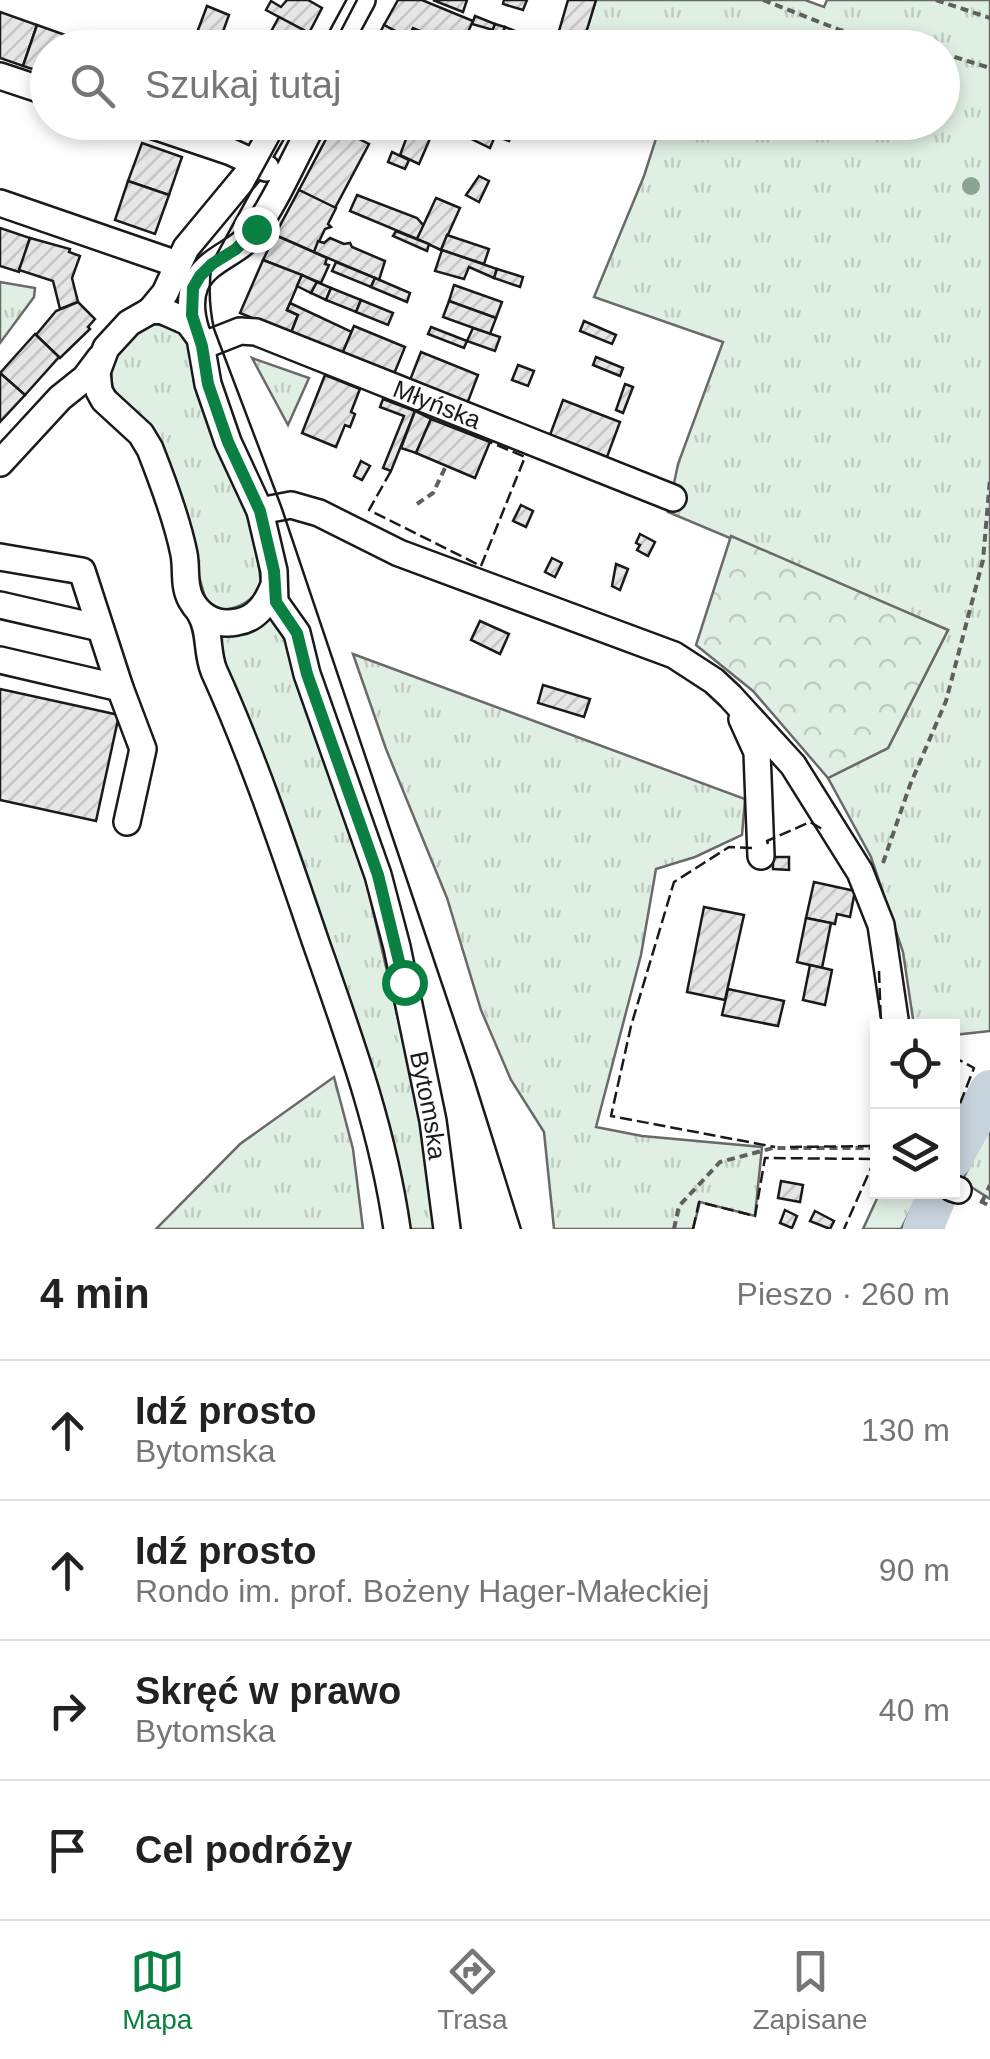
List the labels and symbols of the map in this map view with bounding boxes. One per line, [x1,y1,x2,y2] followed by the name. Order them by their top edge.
[234,207,280,253] route end
[390,374,485,434] street label: Młyńska
[382,960,428,1006] route start
[405,1049,452,1161] street label: Bytomska

